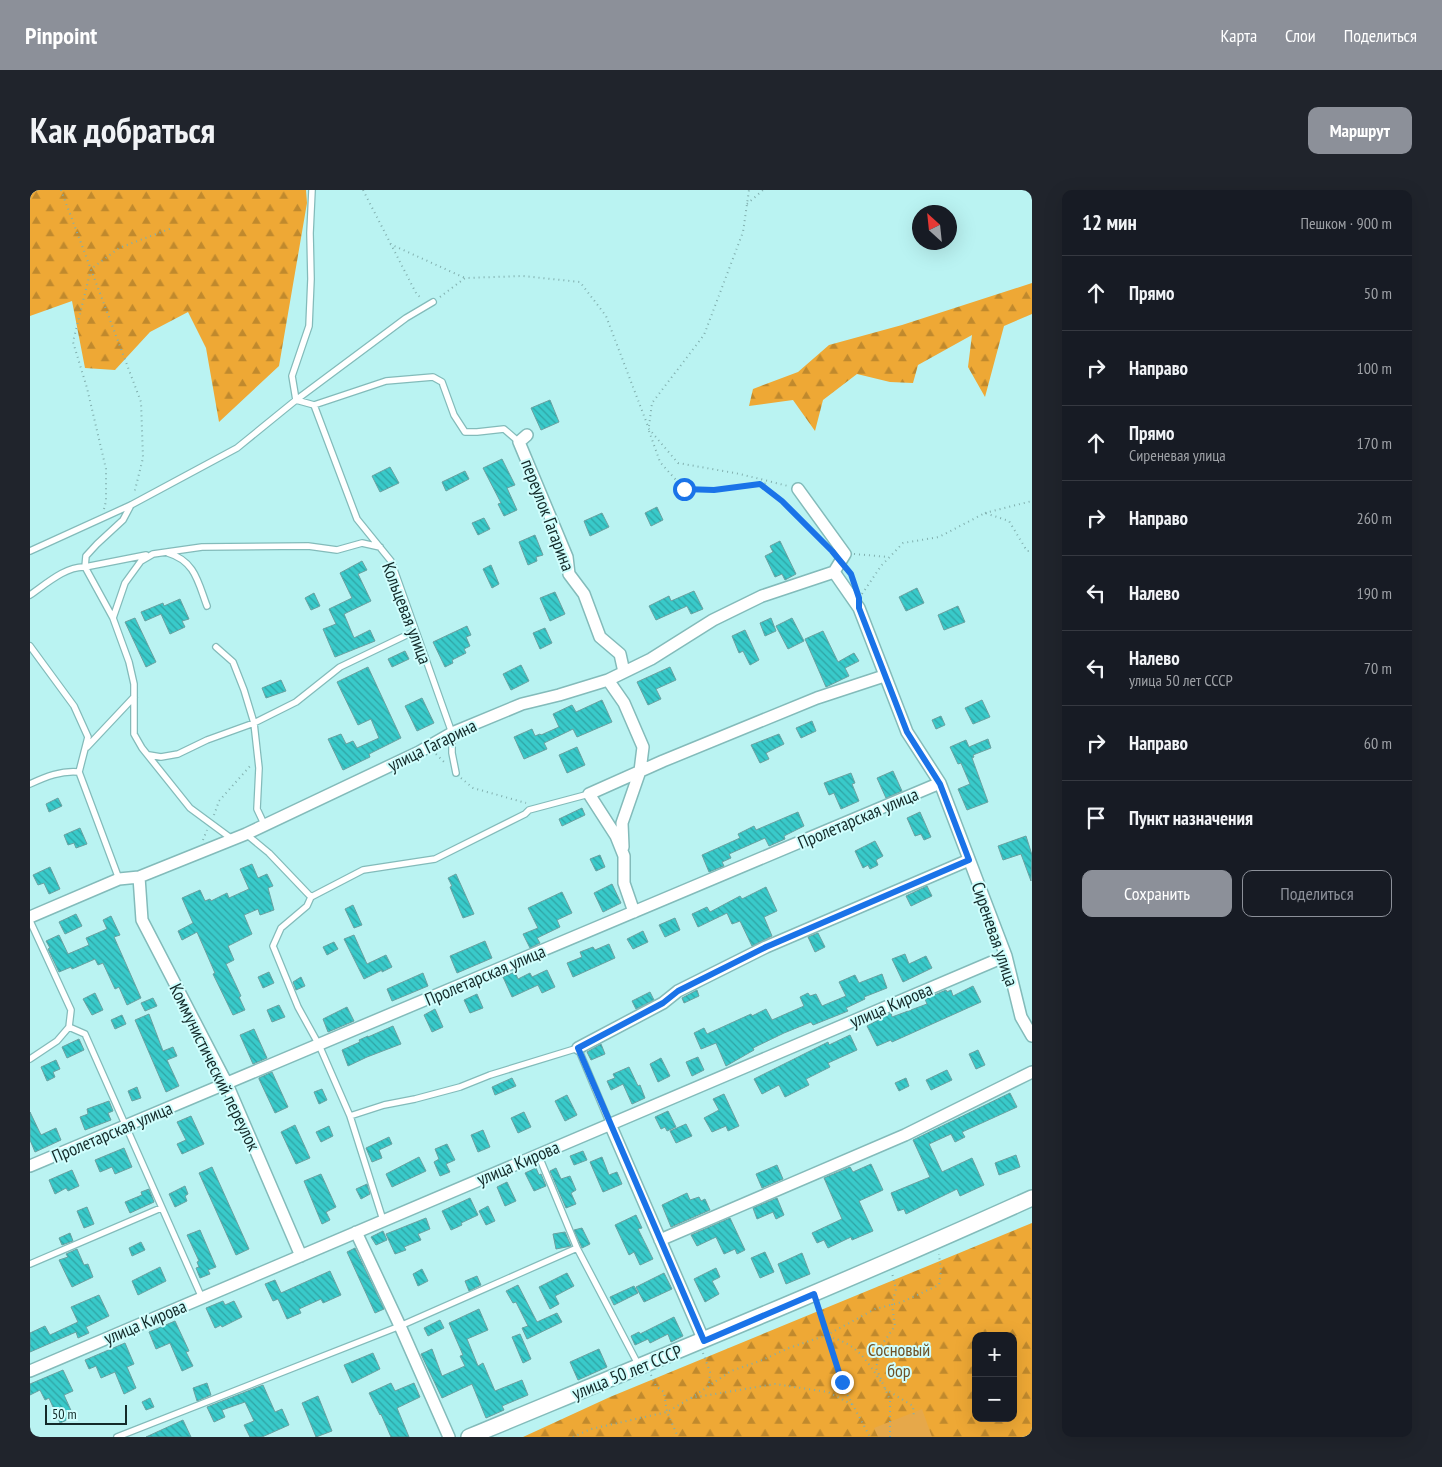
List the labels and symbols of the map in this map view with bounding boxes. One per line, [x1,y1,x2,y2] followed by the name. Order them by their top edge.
[912,205,957,250] north arrow
[516,456,580,574] street label: переулок Гагарина
[673,478,696,501] route start
[377,559,437,667] street label: Кольцевая улица
[384,714,480,776] street label: улица Гагарина
[794,782,922,854] street label: Пролетарская улица
[966,879,1024,989] street label: Сиреневая улица
[421,939,549,1011] street label: Пролетарская улица
[846,977,936,1033] street label: улица Кирова
[165,980,265,1154] street label: Коммунистический переулок
[48,1096,176,1168] street label: Пролетарская улица
[473,1135,563,1191] street label: улица Кирова
[100,1294,190,1350] street label: улица Кирова
[868,1338,930,1382] park label: Сосновый бор
[569,1339,685,1405] street label: улица 50 лет СССР
[831,1371,854,1394] route end
[45,1402,128,1425] scale bar

